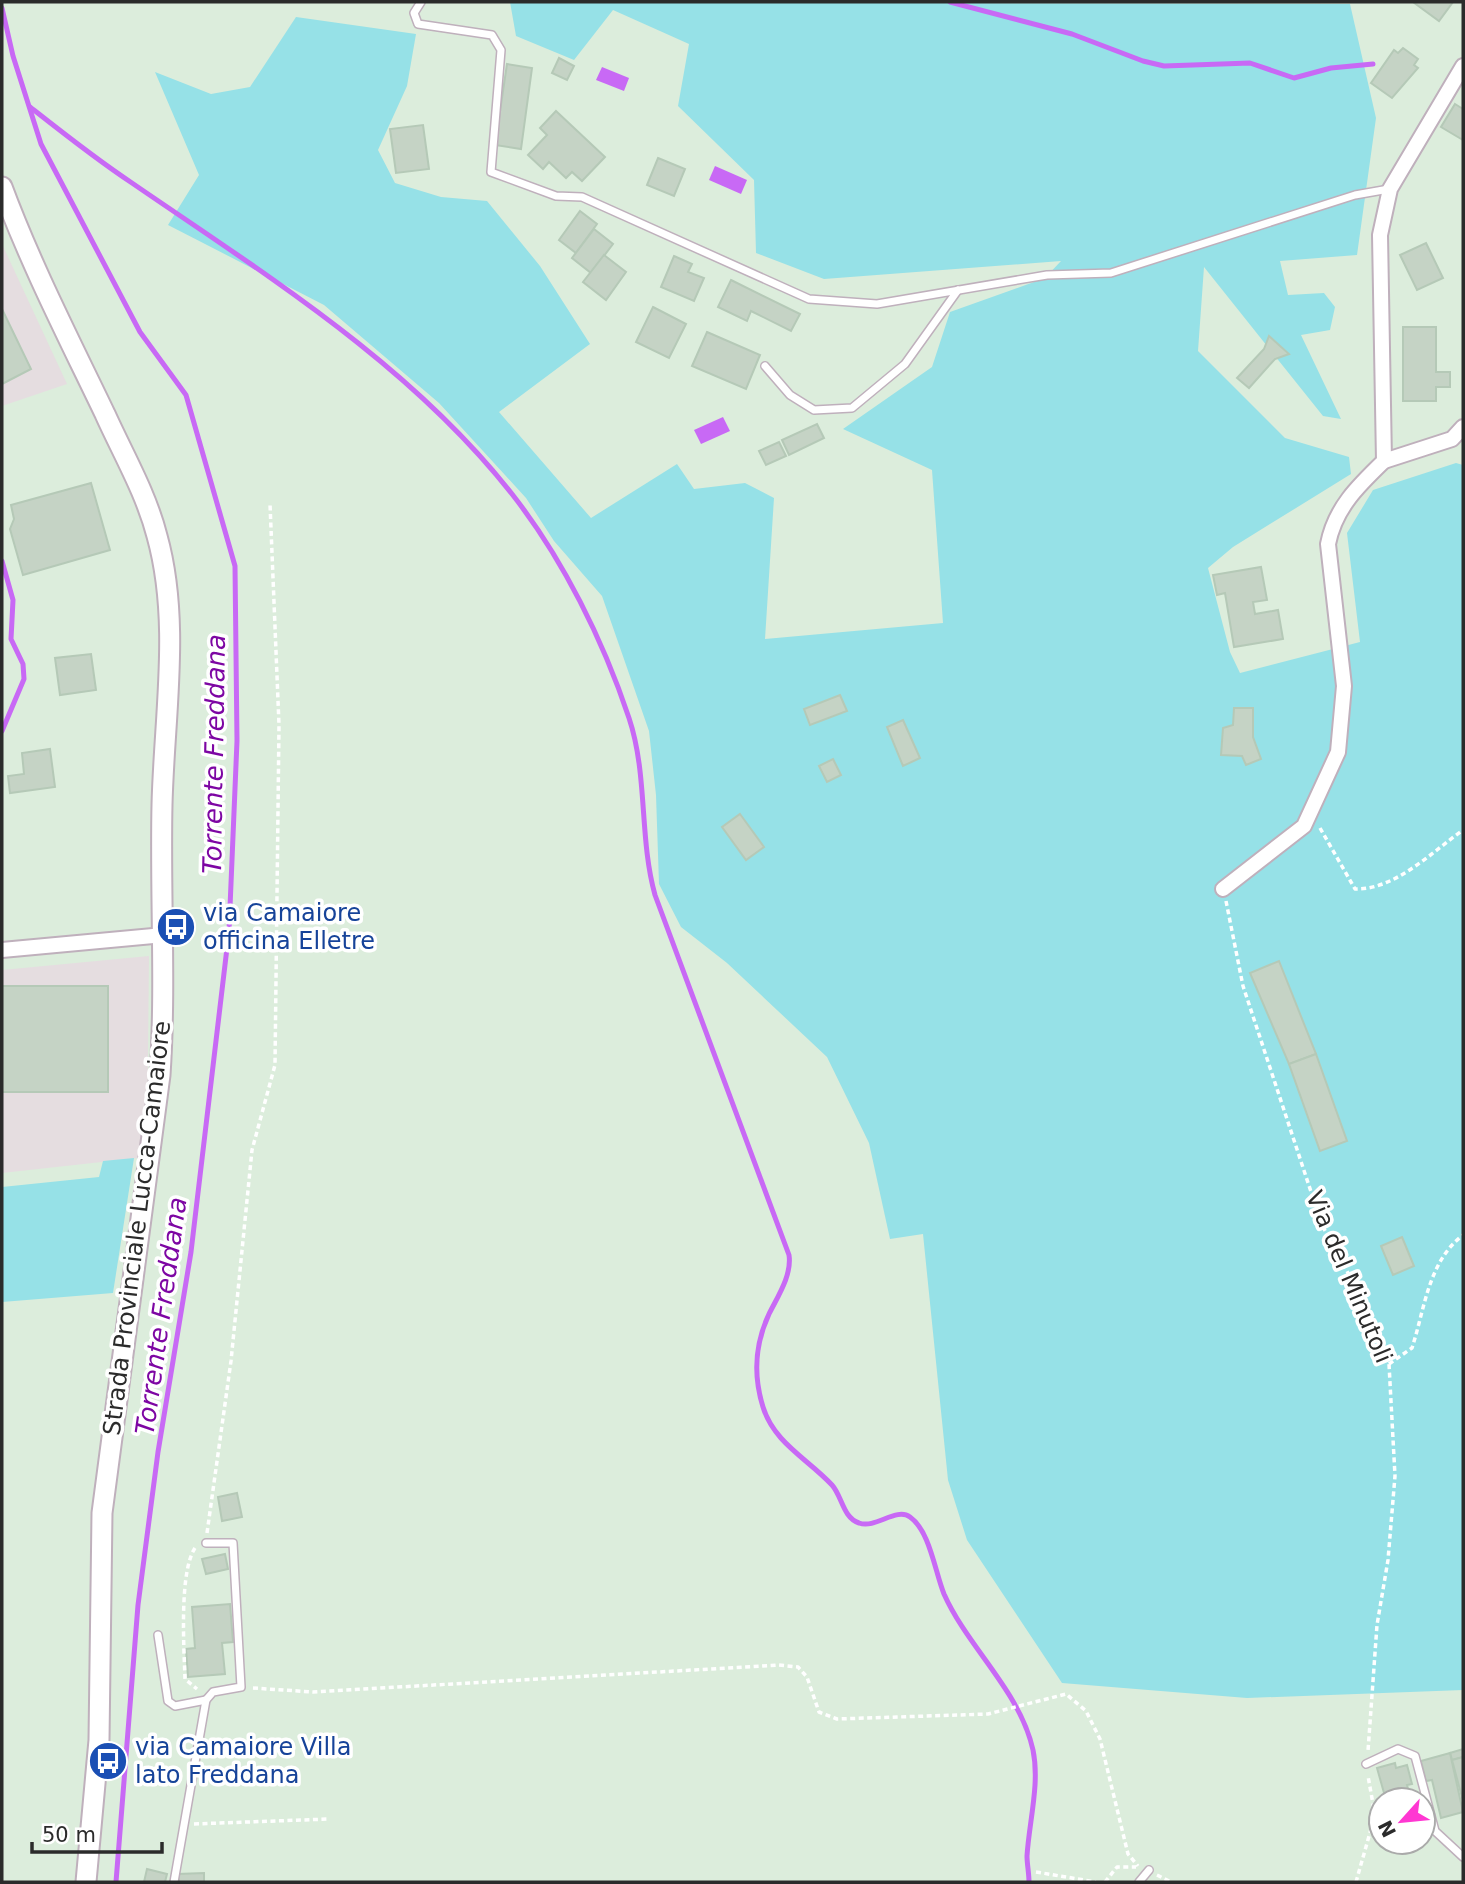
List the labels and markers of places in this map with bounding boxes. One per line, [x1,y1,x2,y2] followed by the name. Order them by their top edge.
[203,899,375,955] place label: via Camaiore officina Elletre
[155,906,197,948] bus stop icon: via Camaiore officina Elletre
[135,1733,351,1789] place label: via Camaiore Villa lato Freddana
[87,1740,129,1782] bus stop icon: via Camaiore Villa lato Freddana

